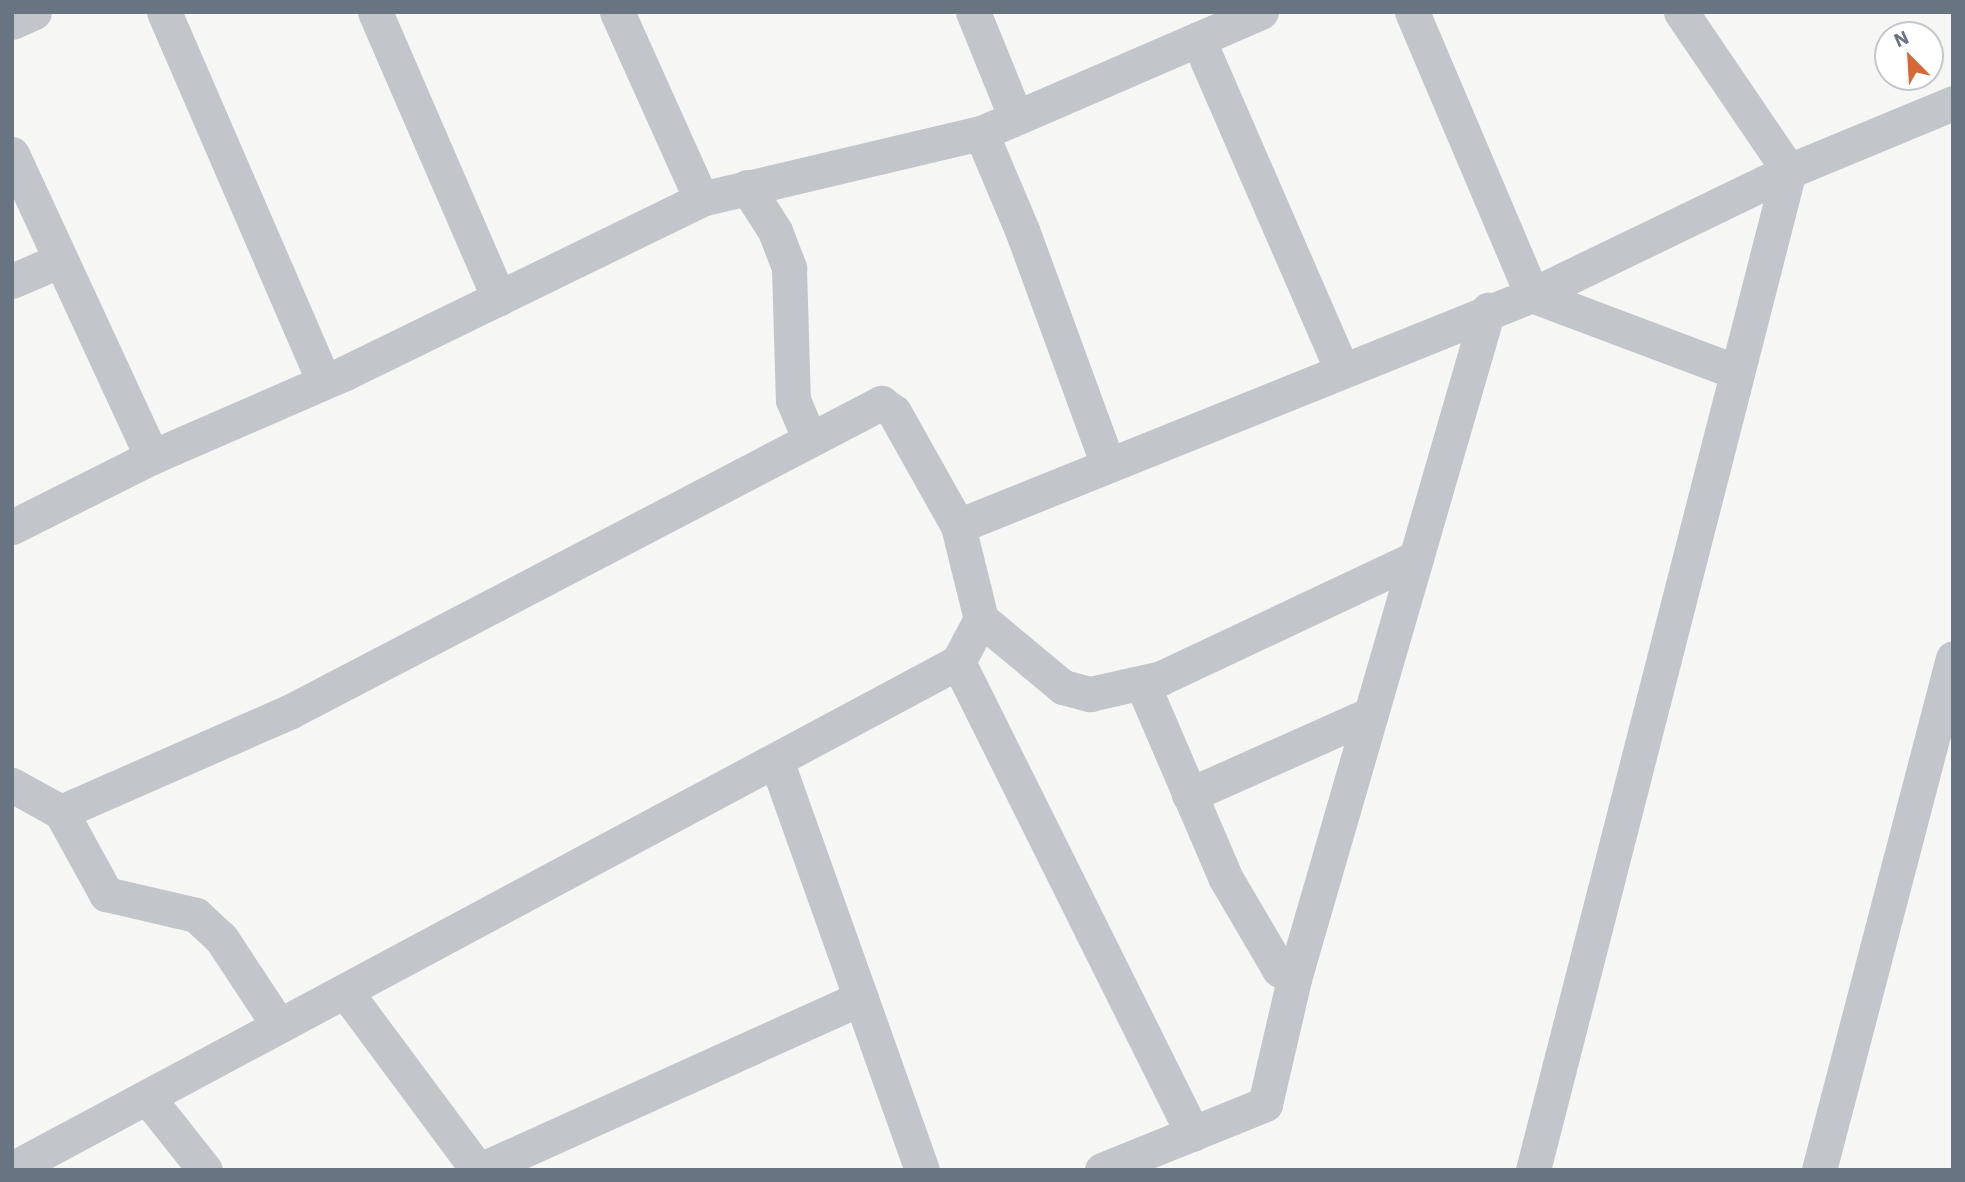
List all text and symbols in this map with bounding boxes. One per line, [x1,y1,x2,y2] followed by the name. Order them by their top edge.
[1874,21,1944,91] north arrow
[1890,25,1912,52] text: N

